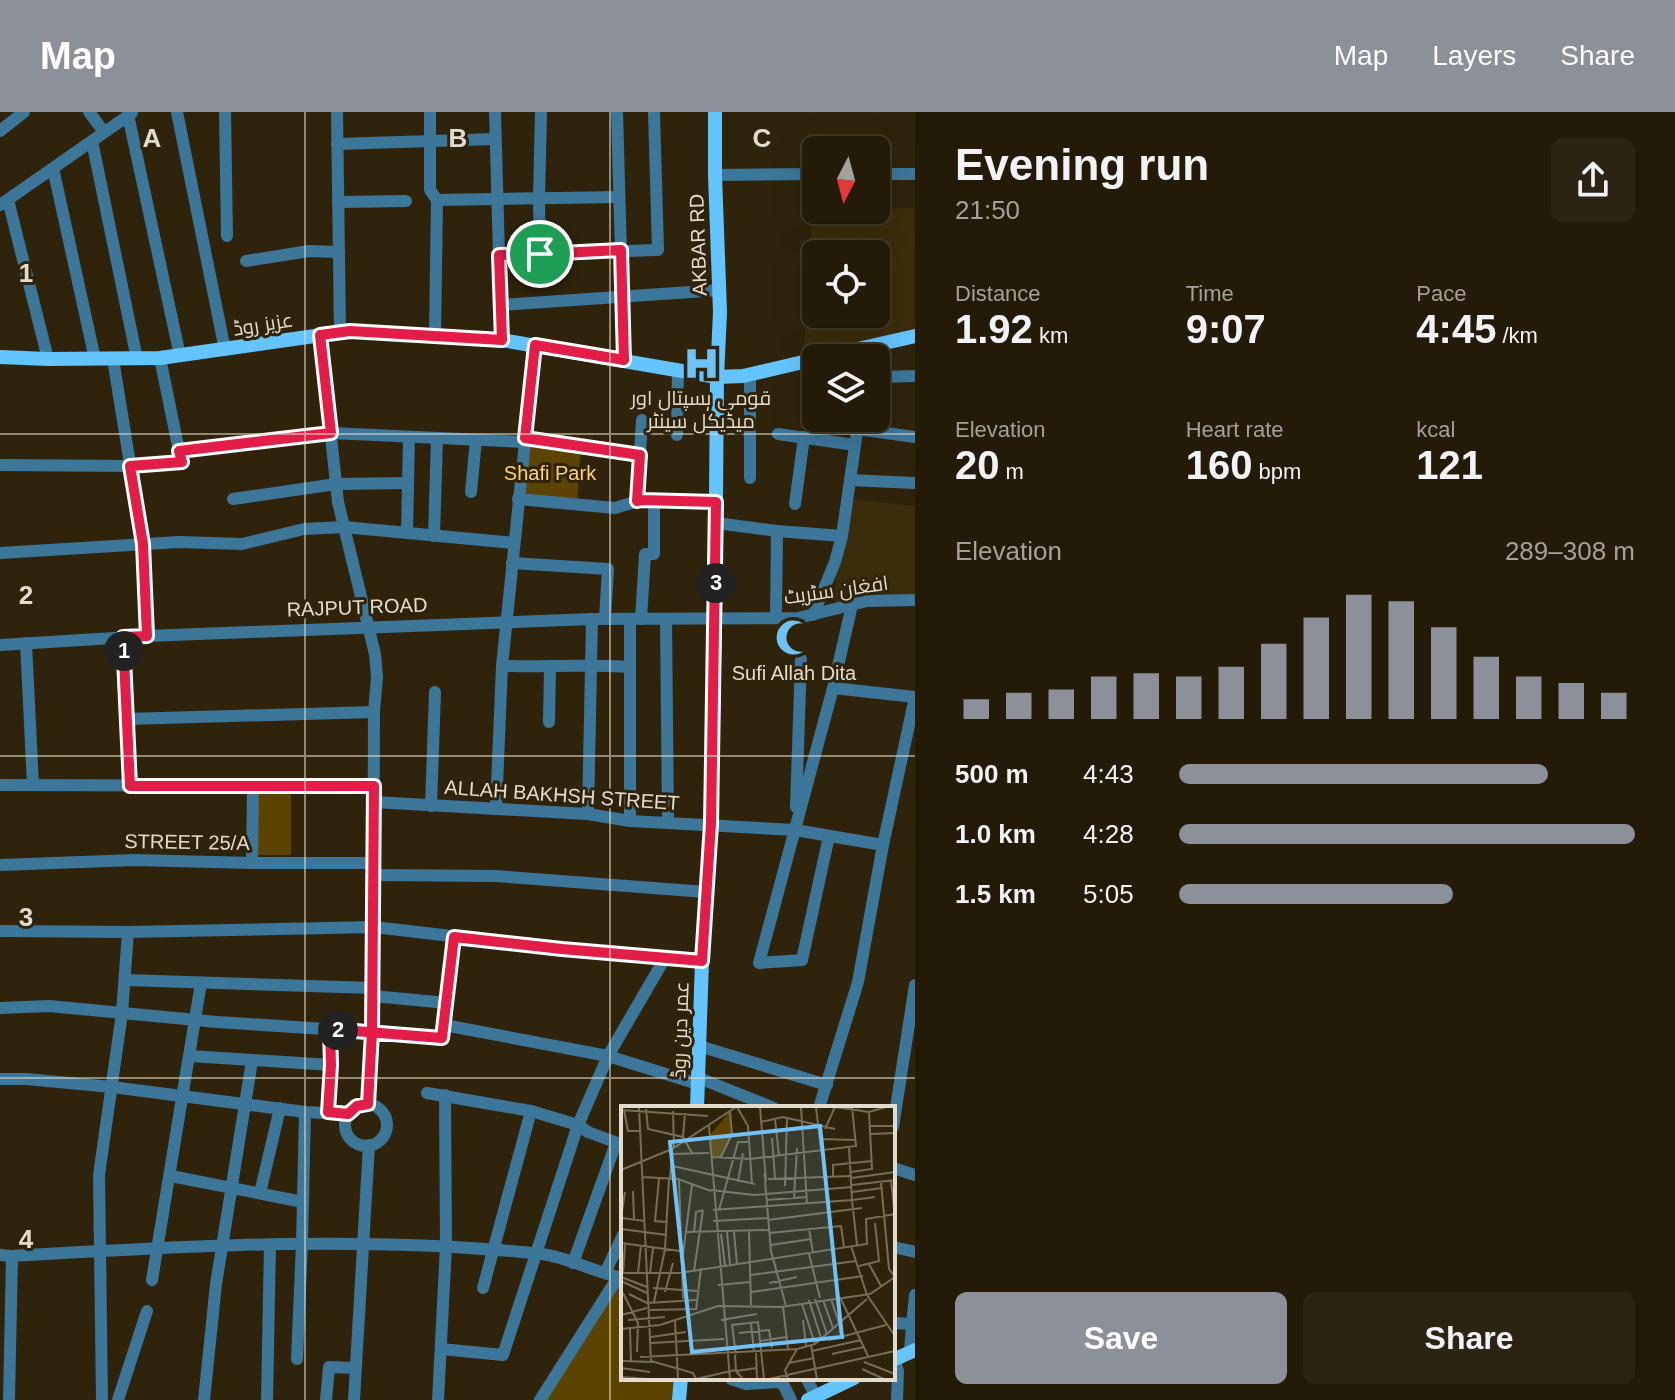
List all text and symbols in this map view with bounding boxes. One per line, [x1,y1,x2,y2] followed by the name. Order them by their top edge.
[40,35,116,77] text: Map
[1334,40,1388,71] text: Map
[1432,40,1516,71] text: Layers
[1560,40,1635,71] text: Share
[143,123,162,153] text: A
[449,123,467,153] text: B
[753,123,772,153] text: C
[802,136,890,224] north arrow
[802,136,890,432] map controls
[1551,138,1635,222] button: share
[955,140,1209,189] text: Evening run
[685,194,711,296] street label: AKBAR RD
[955,195,1020,225] text: 21:50
[506,220,574,288] pin
[518,232,562,276] icon: arrive
[802,240,890,328] button: locate
[19,258,33,288] text: 1
[955,281,1041,306] text: Distance
[1186,281,1234,306] text: Time
[1416,281,1466,306] text: Pace
[955,307,1033,351] text: 1.92
[1186,307,1266,351] text: 9:07
[1416,307,1496,351] text: 4:45
[231,308,295,341] street label: عزیز روڈ
[1033,323,1068,348] text: km
[1496,323,1538,348] text: /km
[682,344,720,382] hospital icon: قومی ہسپتال اور میڈیکل سینٹر
[802,344,890,432] button: layers
[630,387,771,434] place label: قومی ہسپتال اور میڈیکل سینٹر
[955,417,1046,442] text: Elevation
[1186,417,1283,442] text: Heart rate
[1416,417,1455,442] text: kcal
[955,443,1000,487] text: 20
[1186,443,1252,487] text: 160
[1416,443,1483,487] text: 121
[1000,459,1024,484] text: m
[1252,459,1301,484] text: bpm
[504,462,597,484] park label: Shafi Park
[955,536,1062,566] text: Elevation
[1505,536,1635,566] text: 289–308 m
[696,563,736,603] pin: 3
[710,570,722,595] text: 3
[782,572,890,610] street label: افغان سٹریٹ
[19,580,33,610] text: 2
[286,594,428,620] street label: RAJPUT ROAD
[775,619,813,657] mosque icon: Sufi Allah Dita
[104,631,144,671] pin: 1
[118,638,130,663] text: 1
[732,662,857,684] place label: Sufi Allah Dita
[955,759,1029,789] text: 500 m
[1083,759,1134,789] text: 4:43
[444,776,680,814] street label: ALLAH BAKHSH STREET
[955,819,1036,849] text: 1.0 km
[1083,819,1134,849] text: 4:28
[124,830,250,854] street label: STREET 25/A
[955,879,1036,909] text: 1.5 km
[1083,879,1134,909] text: 5:05
[19,902,33,932] text: 3
[667,981,695,1079] street label: عمر دین روڈ
[318,1010,358,1050] pin: 2
[332,1017,344,1042] text: 2
[621,1106,895,1380] inset map
[19,1224,34,1254] text: 4
[955,1292,1287,1384] button: Save
[1303,1292,1635,1384] button: Share

